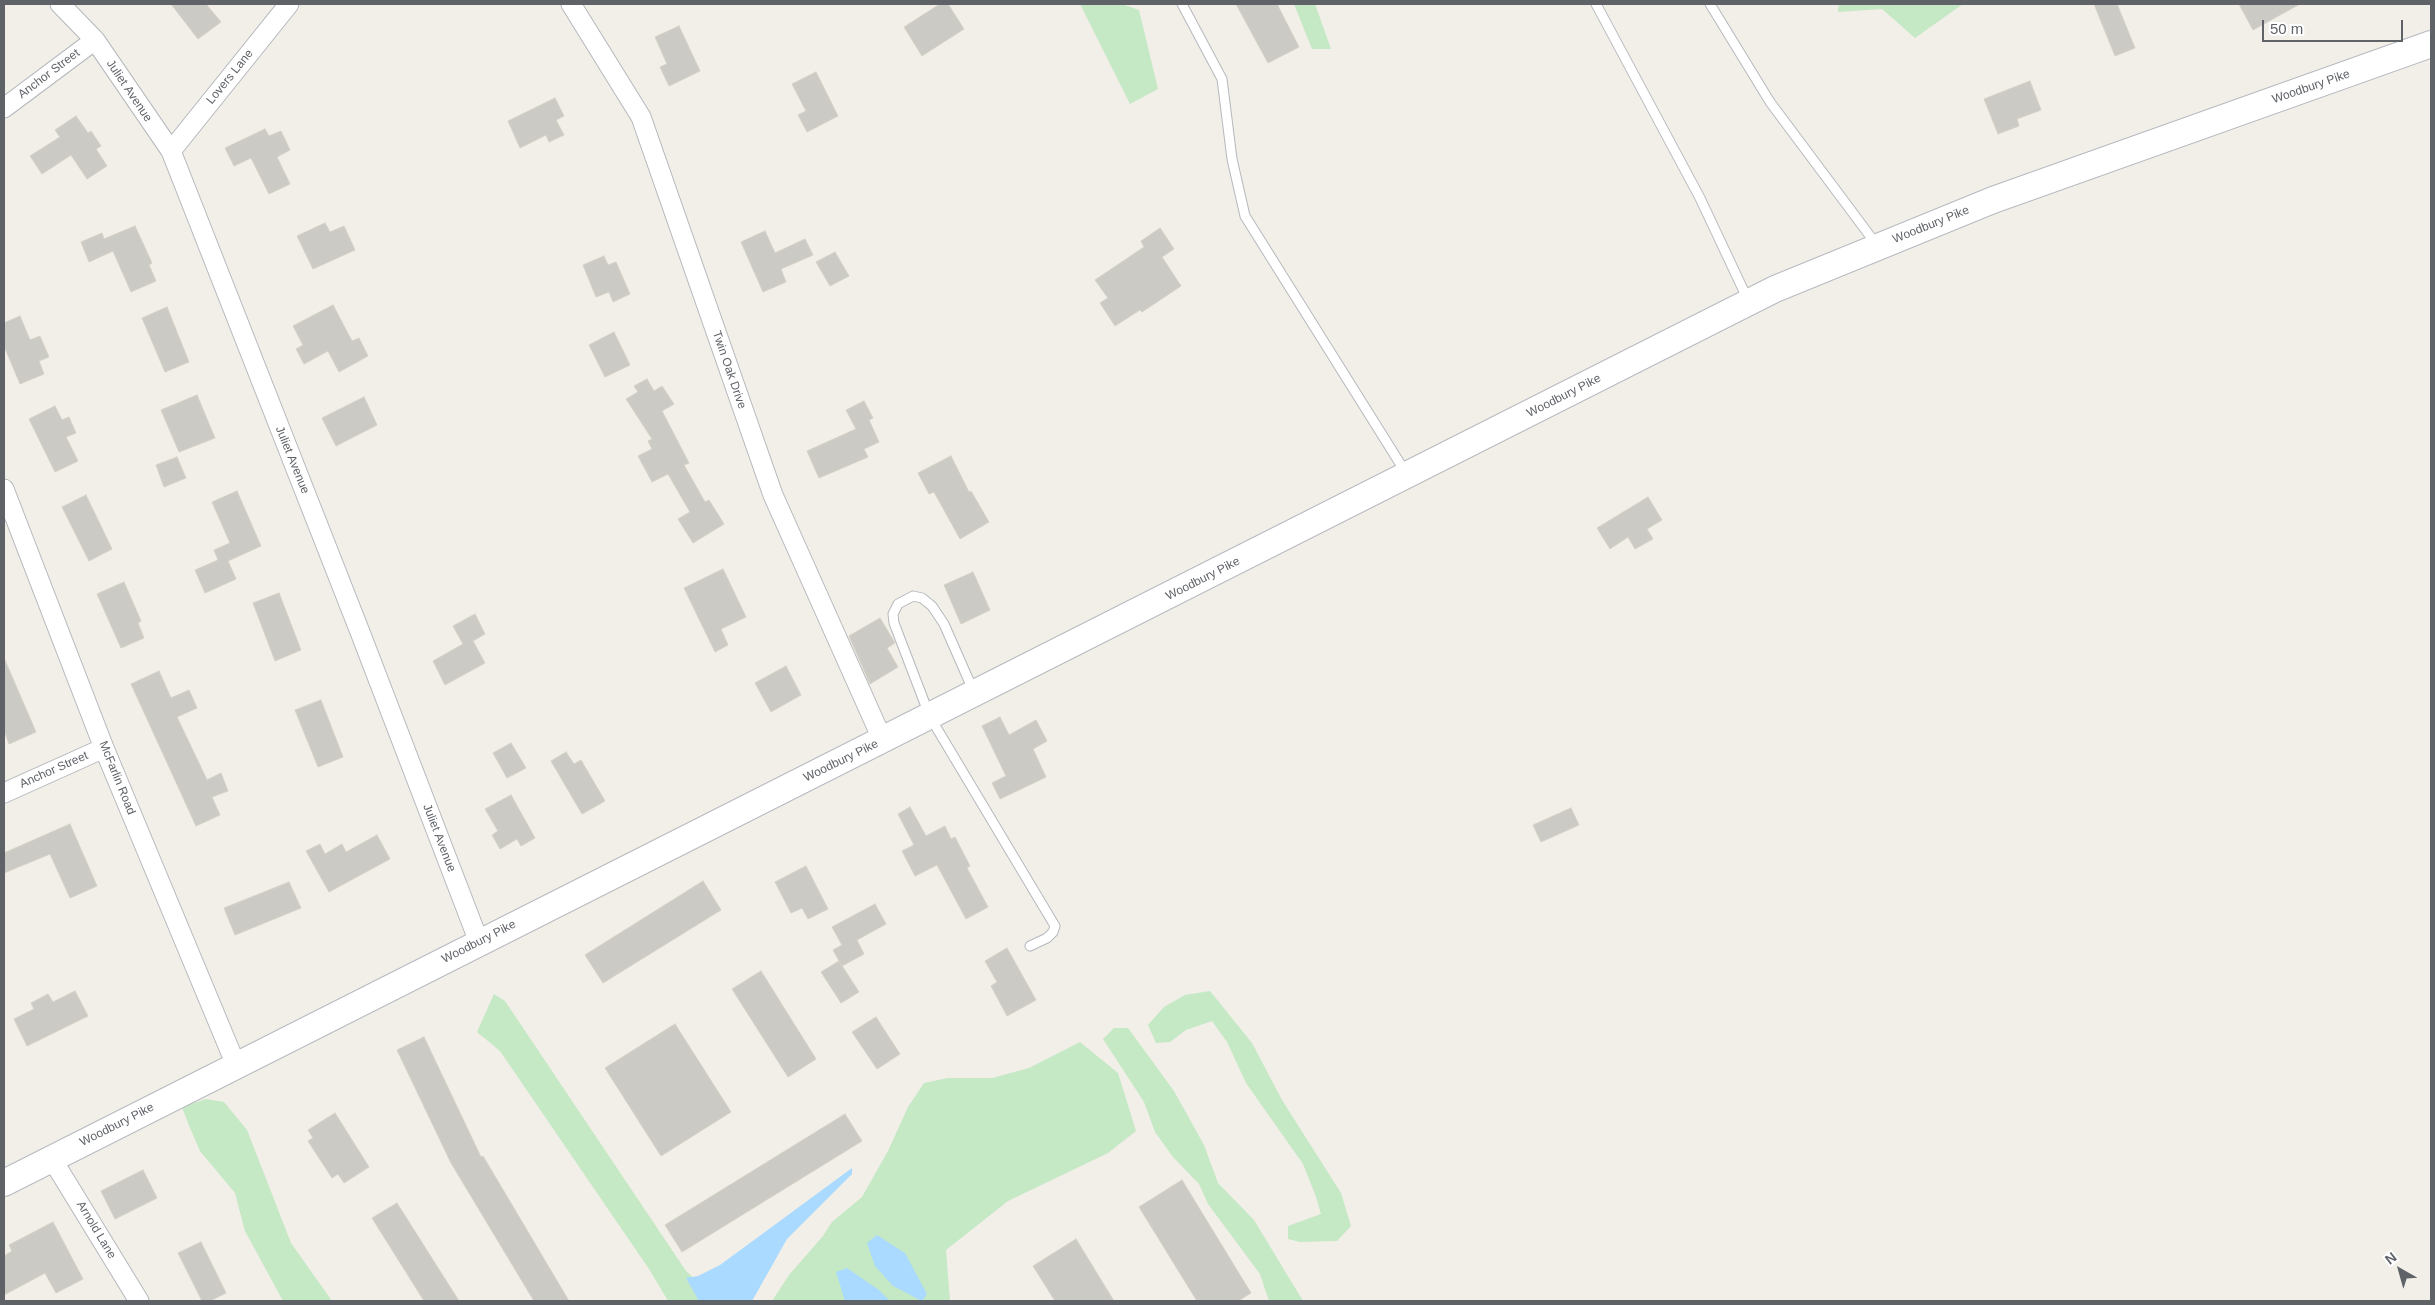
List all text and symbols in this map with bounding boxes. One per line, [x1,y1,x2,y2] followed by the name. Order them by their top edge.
[2265,10,2406,42] scale bar
[2270,20,2303,37] text: 50 m
[15,46,83,102] street label: Anchor Street
[204,47,256,107] street label: Lovers Lane
[103,57,155,125] street label: Juliet Avenue
[2270,67,2352,107] street label: Woodbury Pike
[1891,203,1971,247] street label: Woodbury Pike
[709,329,749,411] street label: Twin Oak Drive
[1525,371,1603,421] street label: Woodbury Pike
[272,424,312,496] street label: Juliet Avenue
[1164,554,1242,604] street label: Woodbury Pike
[801,737,881,785] street label: Woodbury Pike
[96,739,138,817] street label: McFarlin Road
[18,749,90,791] street label: Anchor Street
[419,802,459,874] street label: Juliet Avenue
[440,917,518,967] street label: Woodbury Pike
[78,1100,156,1150] street label: Woodbury Pike
[73,1199,119,1261] street label: Arnold Lane
[2375,1245,2425,1295] north arrow
[2382,1249,2400,1268] text: N

